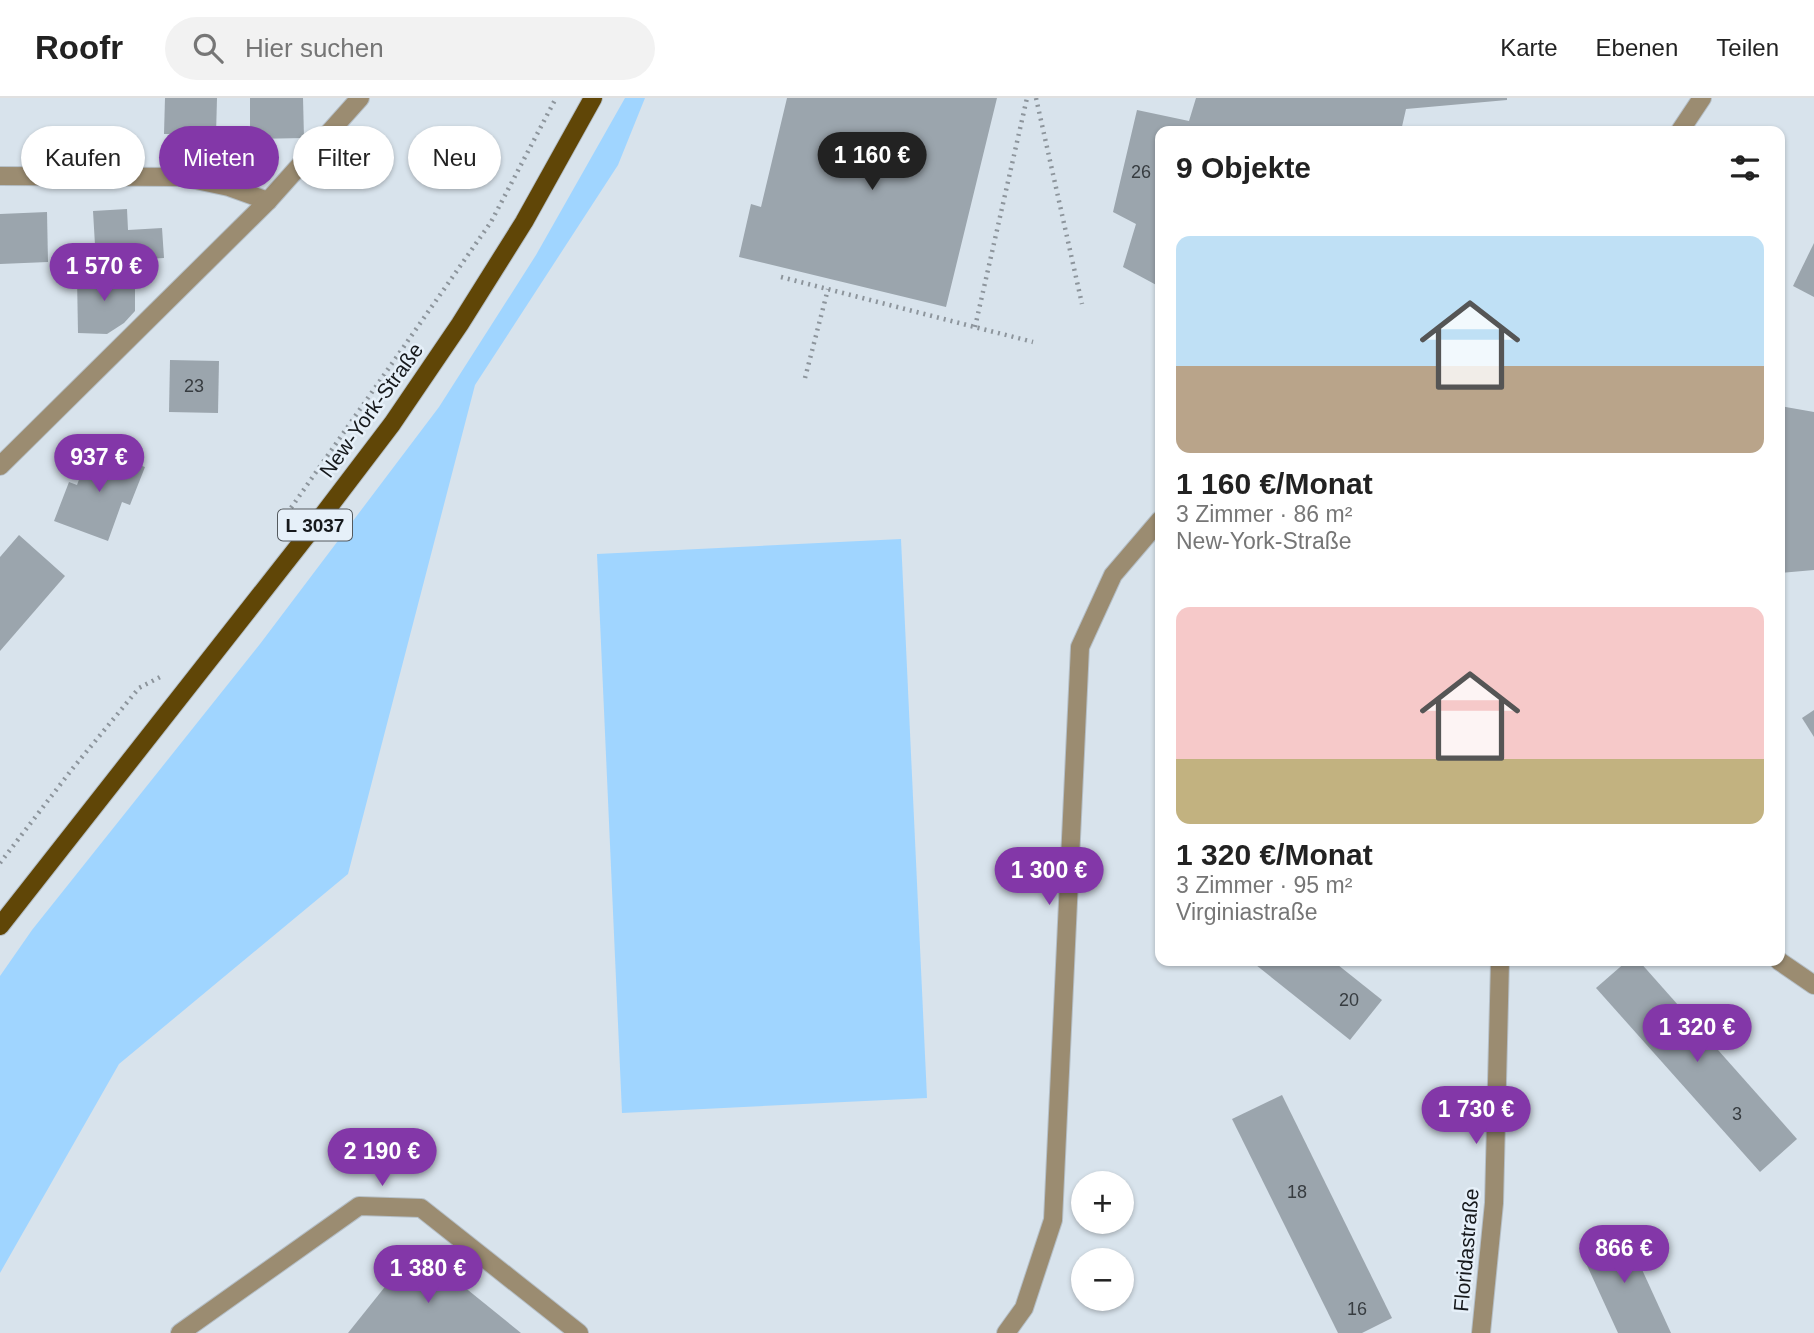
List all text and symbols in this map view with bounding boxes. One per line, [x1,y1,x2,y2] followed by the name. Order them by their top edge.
[165,17,655,80] search box
[35,29,123,66] text: Roofr
[189,29,227,67] icon: search
[245,33,384,63] text: Hier suchen
[1500,34,1558,61] text: Karte
[1596,34,1678,61] text: Ebenen
[1716,34,1779,61] text: Teilen
[21,126,145,189] chip: Kaufen
[159,126,279,189] chip: Mieten
[293,126,394,189] chip: Filter
[408,126,501,189] chip: Neu
[807,132,937,192] pin: 1 160 €
[834,142,910,168] text: 1 160 €
[1726,149,1764,187] icon: filters
[1176,151,1311,184] text: 9 Objekte
[1131,162,1151,182] house number: 26
[39,244,169,303] pin: 1 570 €
[66,253,142,279] text: 1 570 €
[1407,282,1533,408] icon: home
[315,338,427,482] street label: New-York-Straße
[184,376,204,396] house number: 23
[50,434,148,494] pin: 937 €
[70,444,128,470] text: 937 €
[1176,467,1373,500] text: 1 160 €/Monat
[1176,501,1352,527] text: 3 Zimmer · 86 m²
[278,510,352,540] road number: L 3037
[1176,528,1352,554] text: New-York-Straße
[1407,653,1533,779] icon: home
[1176,838,1373,871] text: 1 320 €/Monat
[984,848,1114,907] pin: 1 300 €
[1011,857,1087,883] text: 1 300 €
[1176,872,1352,898] text: 3 Zimmer · 95 m²
[1176,899,1317,925] text: Virginiastraße
[1339,990,1359,1010] house number: 20
[1632,1004,1762,1064] pin: 1 320 €
[1659,1014,1735,1040] text: 1 320 €
[1411,1086,1541,1146] pin: 1 730 €
[1438,1096,1514,1122] text: 1 730 €
[1732,1104,1742,1124] house number: 3
[317,1128,447,1188] pin: 2 190 €
[344,1138,420,1164] text: 2 190 €
[1071,1171,1134,1311] map controls
[1071,1171,1134,1234] button: +
[1287,1182,1307,1202] house number: 18
[1449,1187,1483,1313] street label: Floridastraße
[1575,1226,1673,1285] pin: 866 €
[1595,1235,1653,1261] text: 866 €
[363,1246,493,1305] pin: 1 380 €
[1071,1248,1134,1311] button: −
[390,1255,466,1281] text: 1 380 €
[1347,1299,1367,1319] house number: 16

